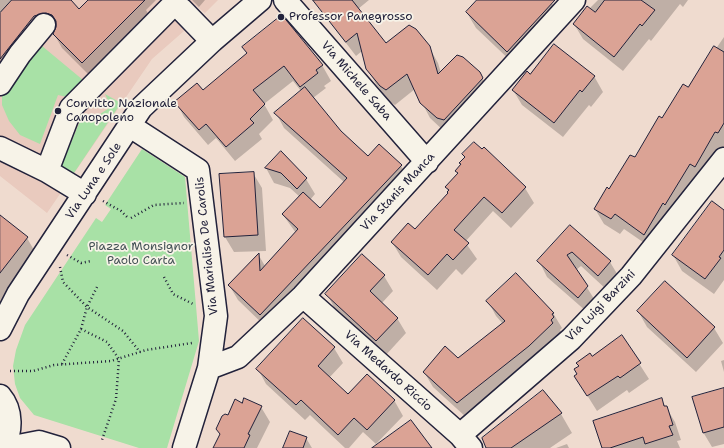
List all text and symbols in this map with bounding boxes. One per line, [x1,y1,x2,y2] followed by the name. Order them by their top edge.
[289,10,413,24] place label: Professor Panegrosso
[276,12,286,22] marker: Professor Panegrosso
[318,38,394,124] street label: Via Michele Saba
[66,97,177,125] place label: Convitto Nazionale Canopoleno
[53,106,63,116] marker: Convitto Nazionale Canopoleno
[63,140,125,222] street label: Via Luna e Sole
[358,150,438,234] street label: Via Stanis Manca
[193,176,221,316] street label: Via Marialisa De Carolis
[88,240,194,268] park label: Piazza Monsignor Paolo Carta
[563,267,639,345] street label: Via Luigi Barzini
[341,328,435,414] street label: Via Medardo Riccio

